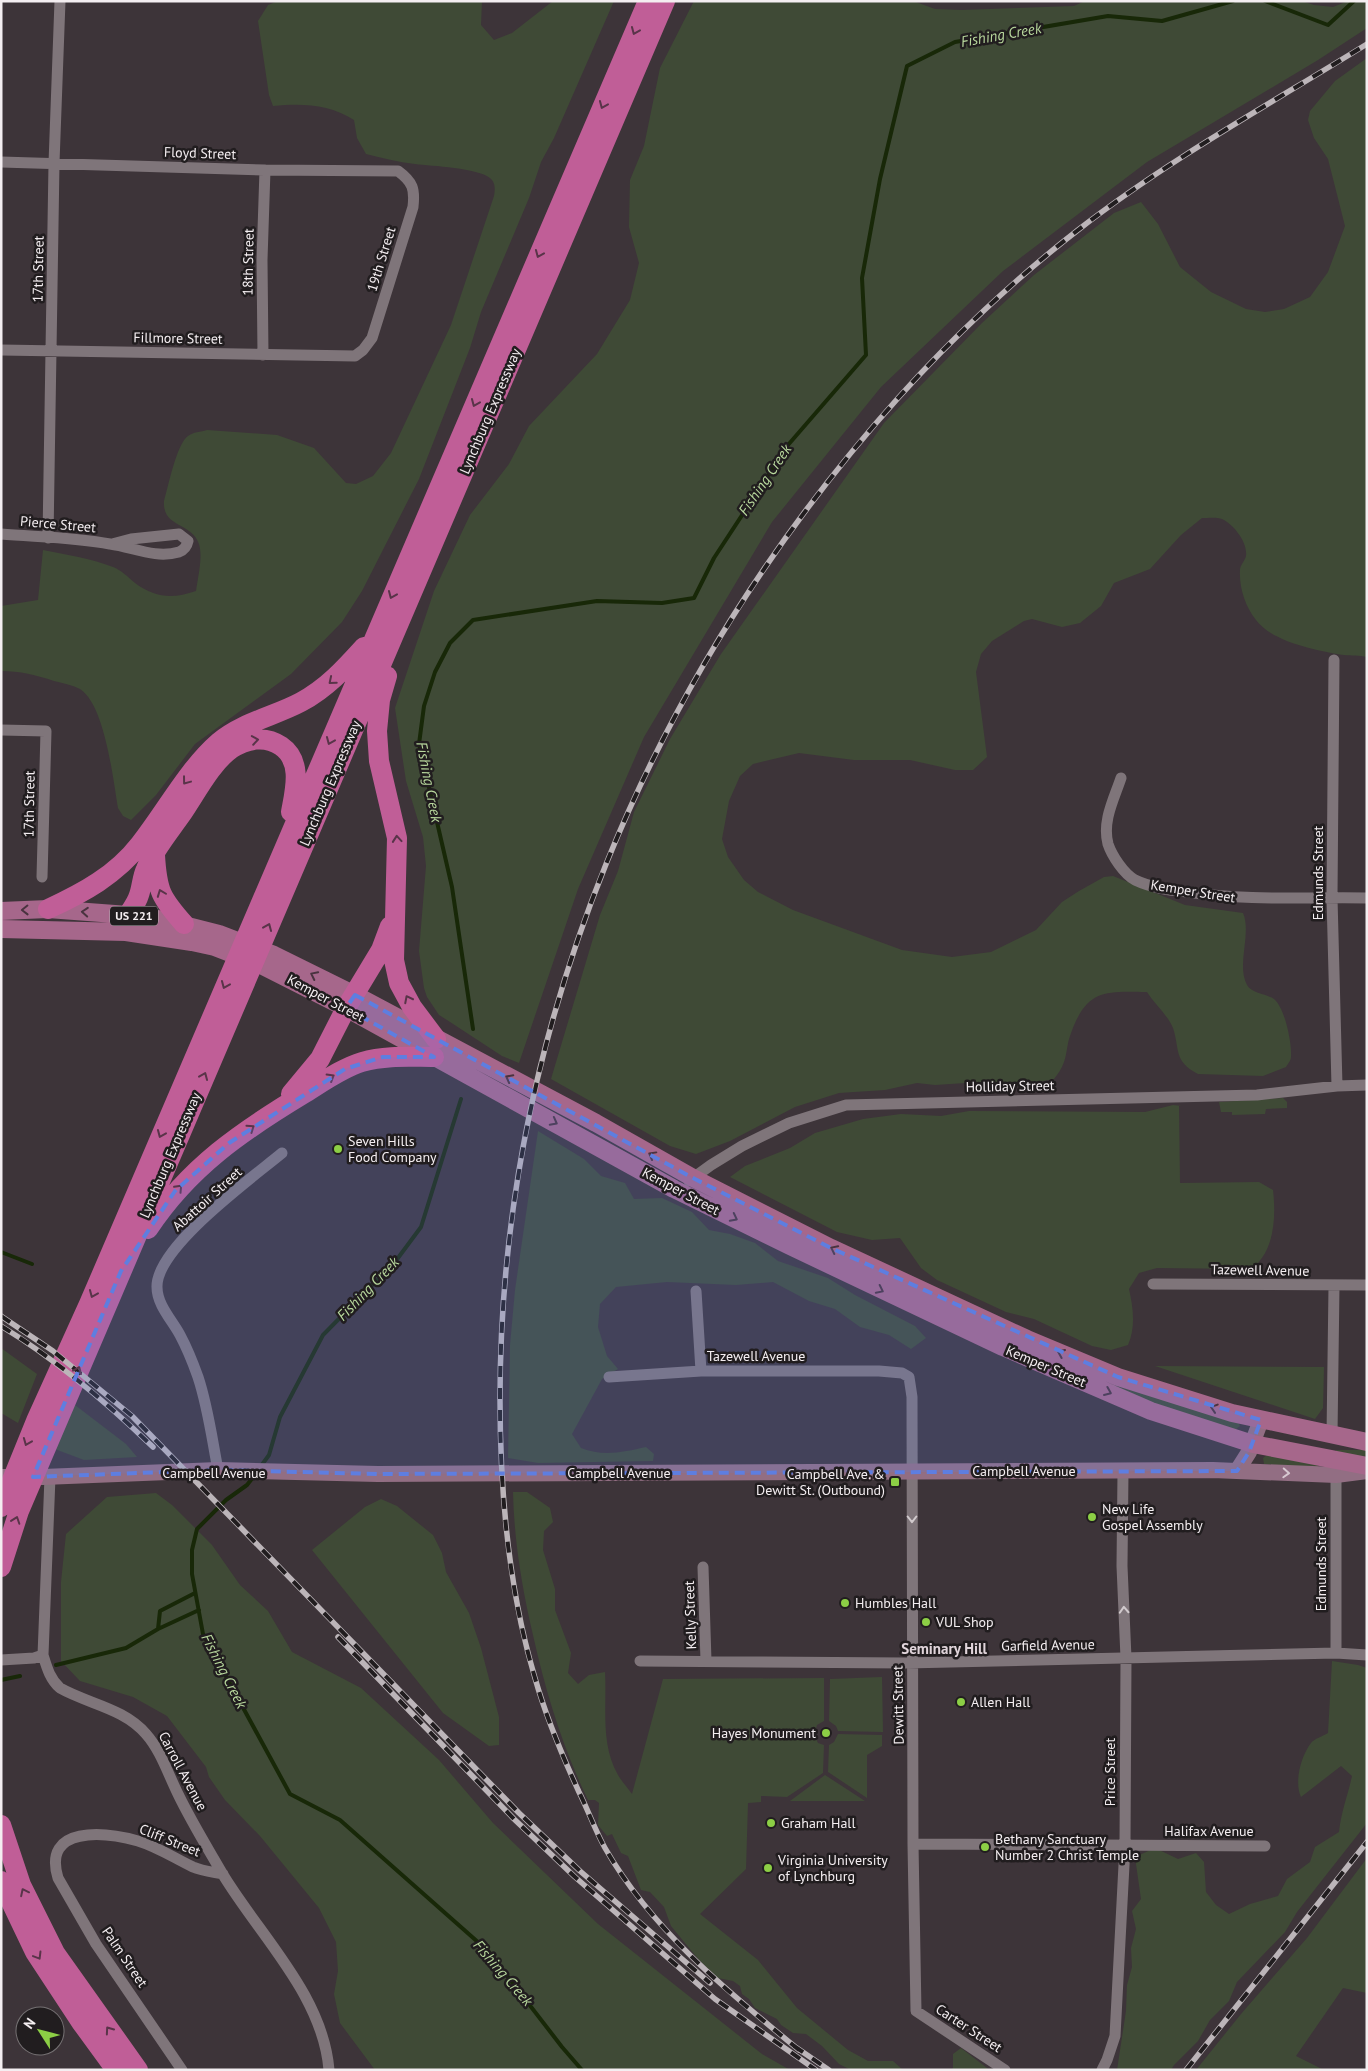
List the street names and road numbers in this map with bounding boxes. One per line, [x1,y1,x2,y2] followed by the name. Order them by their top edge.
[164,143,237,163] street label: Floyd Street
[363,224,399,294] street label: 19th Street
[238,228,258,296] street label: 18th Street
[28,235,48,303] street label: 17th Street
[133,328,223,348] street label: Fillmore Street
[455,345,525,477] street label: Lynchburg Expressway
[19,512,97,536] street label: Pierce Street
[295,717,365,849] street label: Lynchburg Expressway
[19,770,39,838] street label: 17th Street
[1309,825,1327,920] street label: Edmunds Street
[1149,875,1237,907] street label: Kemper Street
[110,906,158,926] road number: US 221
[284,970,368,1026] street label: Kemper Street
[965,1076,1055,1096] street label: Holliday Street
[135,1089,205,1221] street label: Lynchburg Expressway
[168,1163,246,1235] street label: Abattoir Street
[639,1163,723,1219] street label: Kemper Street
[1211,1260,1309,1280] street label: Tazewell Avenue
[1003,1341,1089,1391] street label: Kemper Street
[707,1347,805,1365] street label: Tazewell Avenue
[972,1462,1076,1480] street label: Campbell Avenue
[162,1464,266,1482] street label: Campbell Avenue
[567,1464,671,1482] street label: Campbell Avenue
[1312,1516,1330,1611] street label: Edmunds Street
[680,1580,700,1650] street label: Kelly Street
[1001,1635,1095,1655] street label: Garfield Avenue
[888,1665,908,1745] street label: Dewitt Street
[155,1728,211,1814] street label: Carroll Avenue
[1101,1738,1119,1806] street label: Price Street
[137,1820,203,1860] street label: Cliff Street
[1164,1822,1254,1840] street label: Halifax Avenue
[98,1923,152,1991] street label: Palm Street
[932,2000,1006,2056] street label: Carter Street

